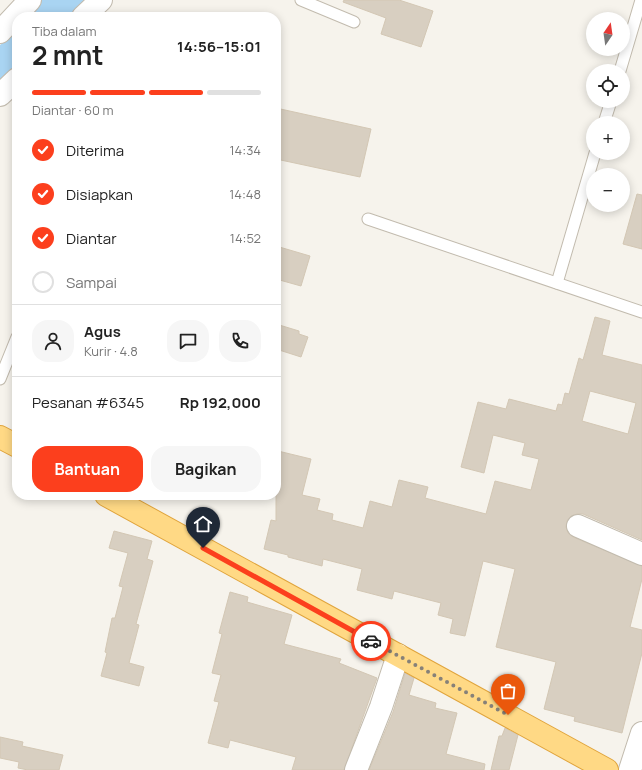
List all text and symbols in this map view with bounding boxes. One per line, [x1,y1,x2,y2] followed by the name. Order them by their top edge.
[586,12,630,56] north arrow
[586,12,630,212] map controls
[32,22,97,40] text: Tiba dalam
[177,36,261,57] text: 14:56–15:01
[32,37,104,73] text: 2 mnt
[586,64,630,108] button: locate
[32,101,114,119] text: Diantar · 60 m
[586,116,630,160] button: +
[32,139,54,161] icon: check
[66,140,124,161] text: Diterima
[230,141,261,159] text: 14:34
[586,168,630,212] button: −
[32,183,54,205] icon: check
[66,184,133,205] text: Disiapkan
[229,185,261,203] text: 14:48
[32,227,54,249] icon: check
[66,228,117,249] text: Diantar
[230,229,261,247] text: 14:52
[66,272,117,293] text: Sampai
[32,320,74,362] button: person
[167,320,209,362] button: chat
[219,320,261,362] button: phone
[84,321,121,342] text: Agus
[84,342,138,360] text: Kurir · 4.8
[32,392,144,413] text: Pesanan #6345
[180,392,261,413] text: Rp 192,000
[32,446,143,492] button: Bantuan
[151,446,261,492] button: Bagikan
[186,507,220,548] pin
[192,513,214,535] icon: home
[351,621,391,661] courier
[360,630,382,652] icon: car
[491,674,525,715] pin
[497,680,519,702] icon: bag

